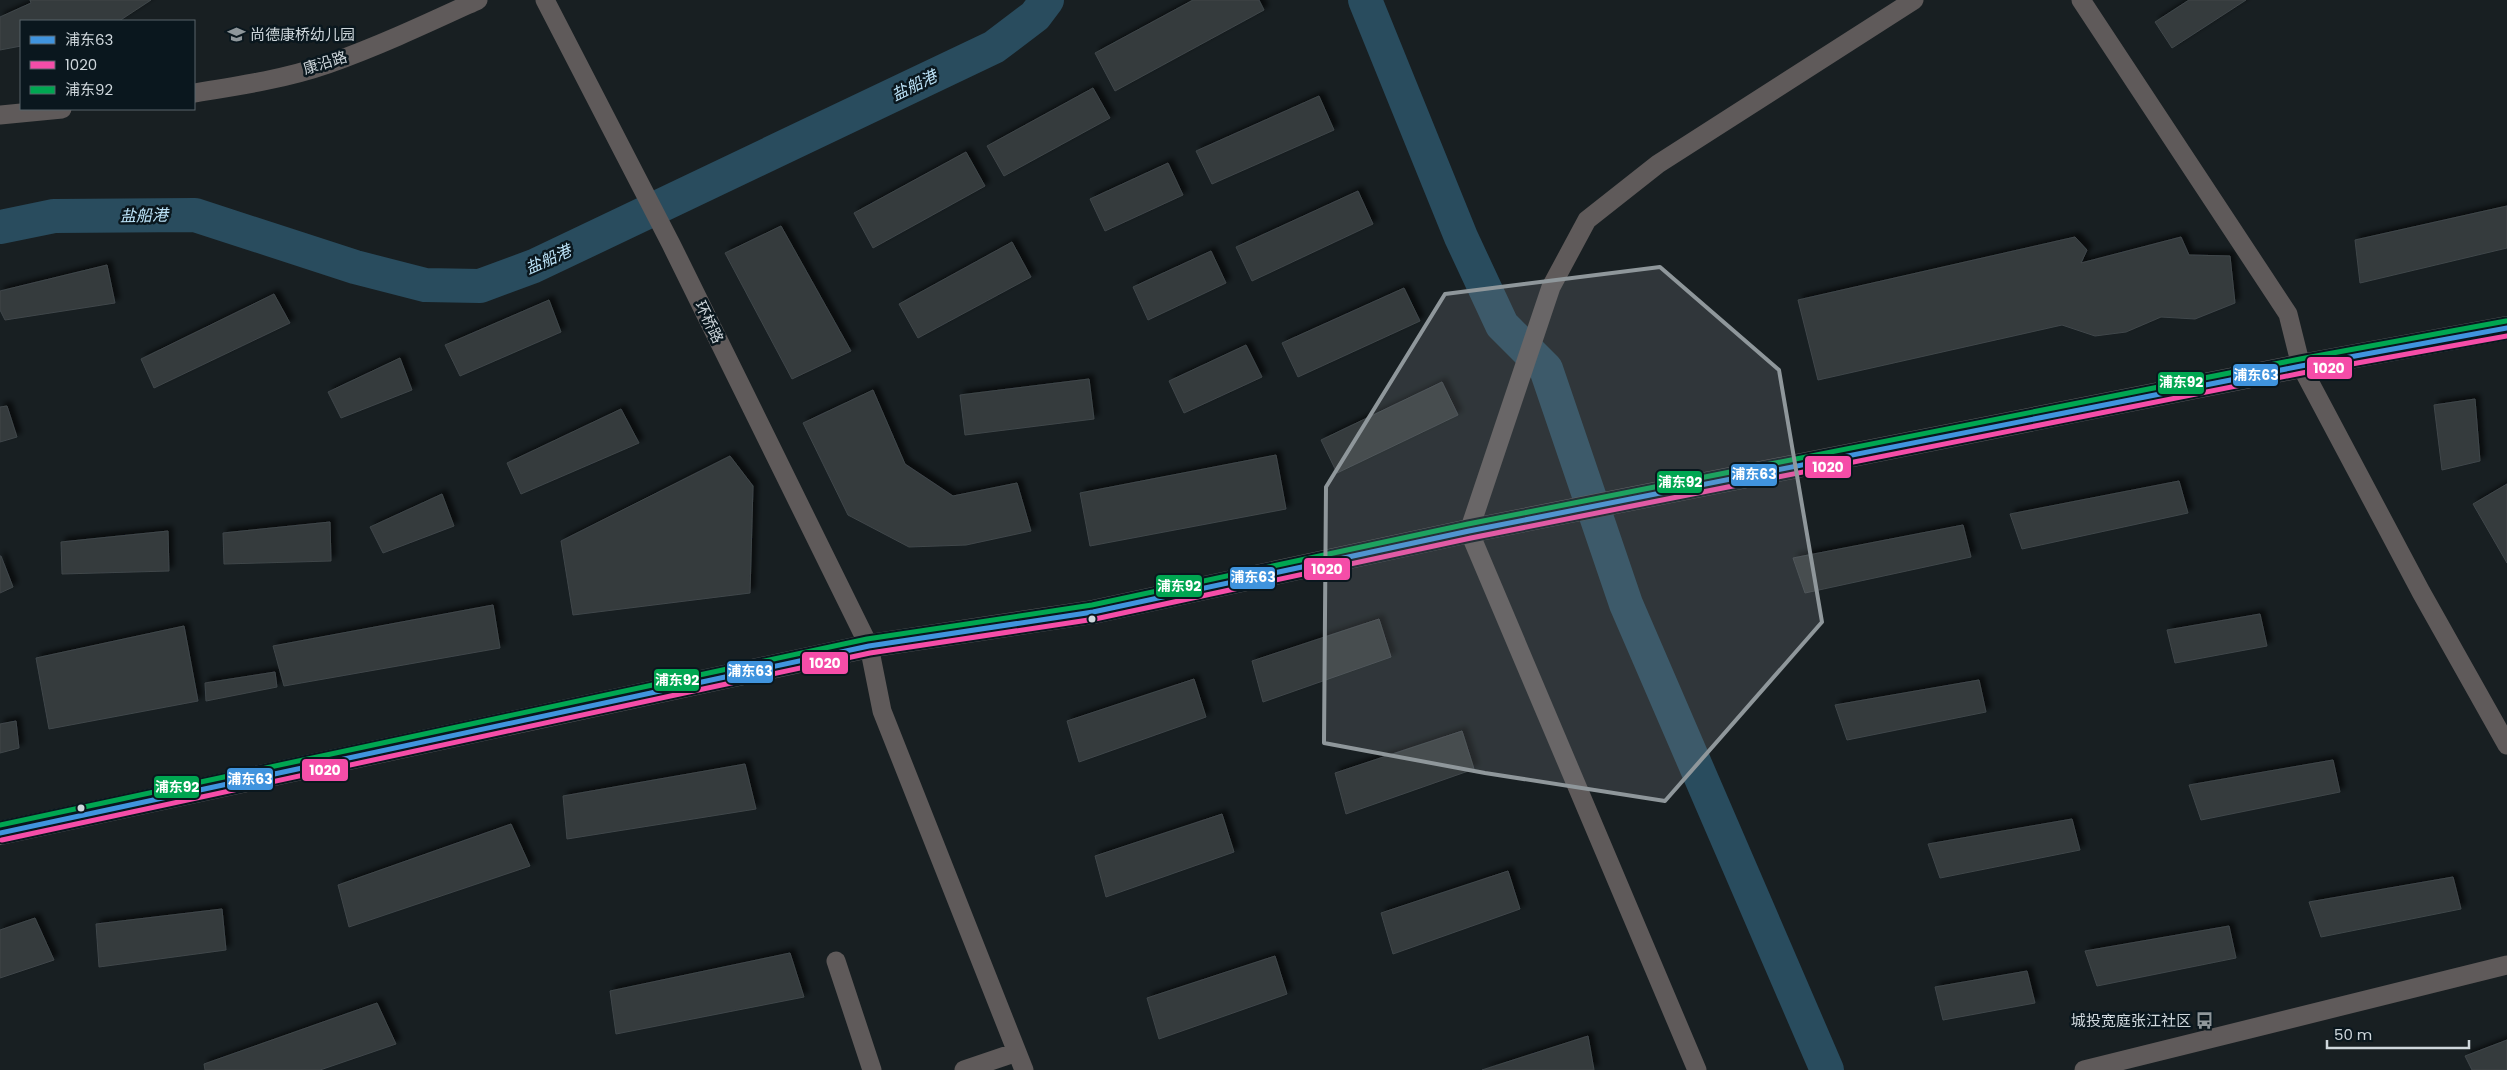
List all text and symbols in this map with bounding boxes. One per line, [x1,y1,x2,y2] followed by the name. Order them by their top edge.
[20,20,195,110] legend
[250,24,355,45] place label: 尚德康桥幼儿园
[226,25,246,45] school or university icon: 尚德康桥幼儿园
[65,29,113,50] text: 浦东63
[300,46,349,79] street label: 康沿路
[65,54,97,75] text: 1020
[888,64,943,106] water label: 盐船港
[65,79,113,100] text: 浦东92
[120,204,170,227] water label: 盐船港
[522,238,577,280] water label: 盐船港
[690,297,729,347] street label: 环桥路
[2306,356,2353,380] line badge: 1020
[2313,358,2345,378] text: 1020
[2232,363,2279,387] line badge: 浦东63
[2233,365,2279,385] text: 浦东63
[2157,371,2205,395] line badge: 浦东92
[2159,372,2203,392] text: 浦东92
[1804,455,1852,479] line badge: 1020
[1812,457,1844,477] text: 1020
[1730,463,1778,487] line badge: 浦东63
[1731,464,1777,484] text: 浦东63
[1656,470,1703,494] line badge: 浦东92
[1658,472,1702,492] text: 浦东92
[1303,557,1351,581] line badge: 1020
[1311,559,1343,579] text: 1020
[1229,566,1276,590] line badge: 浦东63
[1230,567,1276,587] text: 浦东63
[1155,574,1203,598] line badge: 浦东92
[1157,576,1201,596] text: 浦东92
[1087,614,1097,624] unlabelled marker
[801,651,849,675] line badge: 1020
[809,653,841,673] text: 1020
[726,660,774,684] line badge: 浦东63
[727,661,773,681] text: 浦东63
[653,668,700,692] line badge: 浦东92
[655,670,699,690] text: 浦东92
[301,758,349,782] line badge: 1020
[309,760,341,780] text: 1020
[226,767,274,791] line badge: 浦东63
[227,769,273,789] text: 浦东63
[153,775,200,799] line badge: 浦东92
[155,777,199,797] text: 浦东92
[76,803,86,813] unlabelled marker
[2071,1010,2191,1031] place label: 城投宽庭张江社区
[2195,1011,2215,1031] bus stop icon: 城投宽庭张江社区
[2327,1018,2470,1050] scale bar
[2334,1024,2372,1045] text: 50 m

